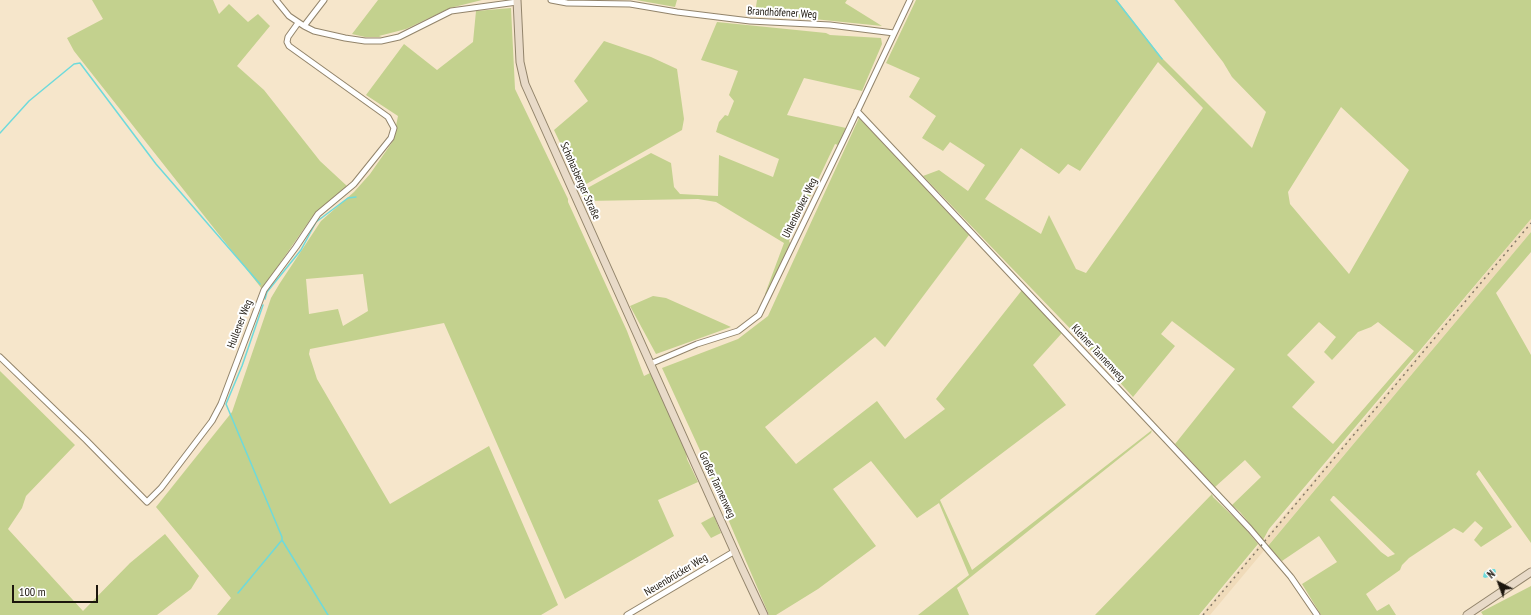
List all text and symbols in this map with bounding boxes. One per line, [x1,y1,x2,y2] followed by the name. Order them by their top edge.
[747,5,817,21] street label: Brandhöfener Weg
[557,140,603,222] street label: Schohasberger Straße
[780,176,820,240] street label: Uhlenbroker Weg
[225,298,255,350] street label: Hullener Weg
[1068,322,1128,384] street label: Kleiner Tannenweg
[696,450,738,520] street label: Großer Tannenweg
[642,551,710,599] street label: Neuenbrücker Weg
[1479,563,1519,603] north arrow
[1484,567,1498,581] text: N
[14,577,100,603] scale bar
[19,584,46,599] text: 100 m

